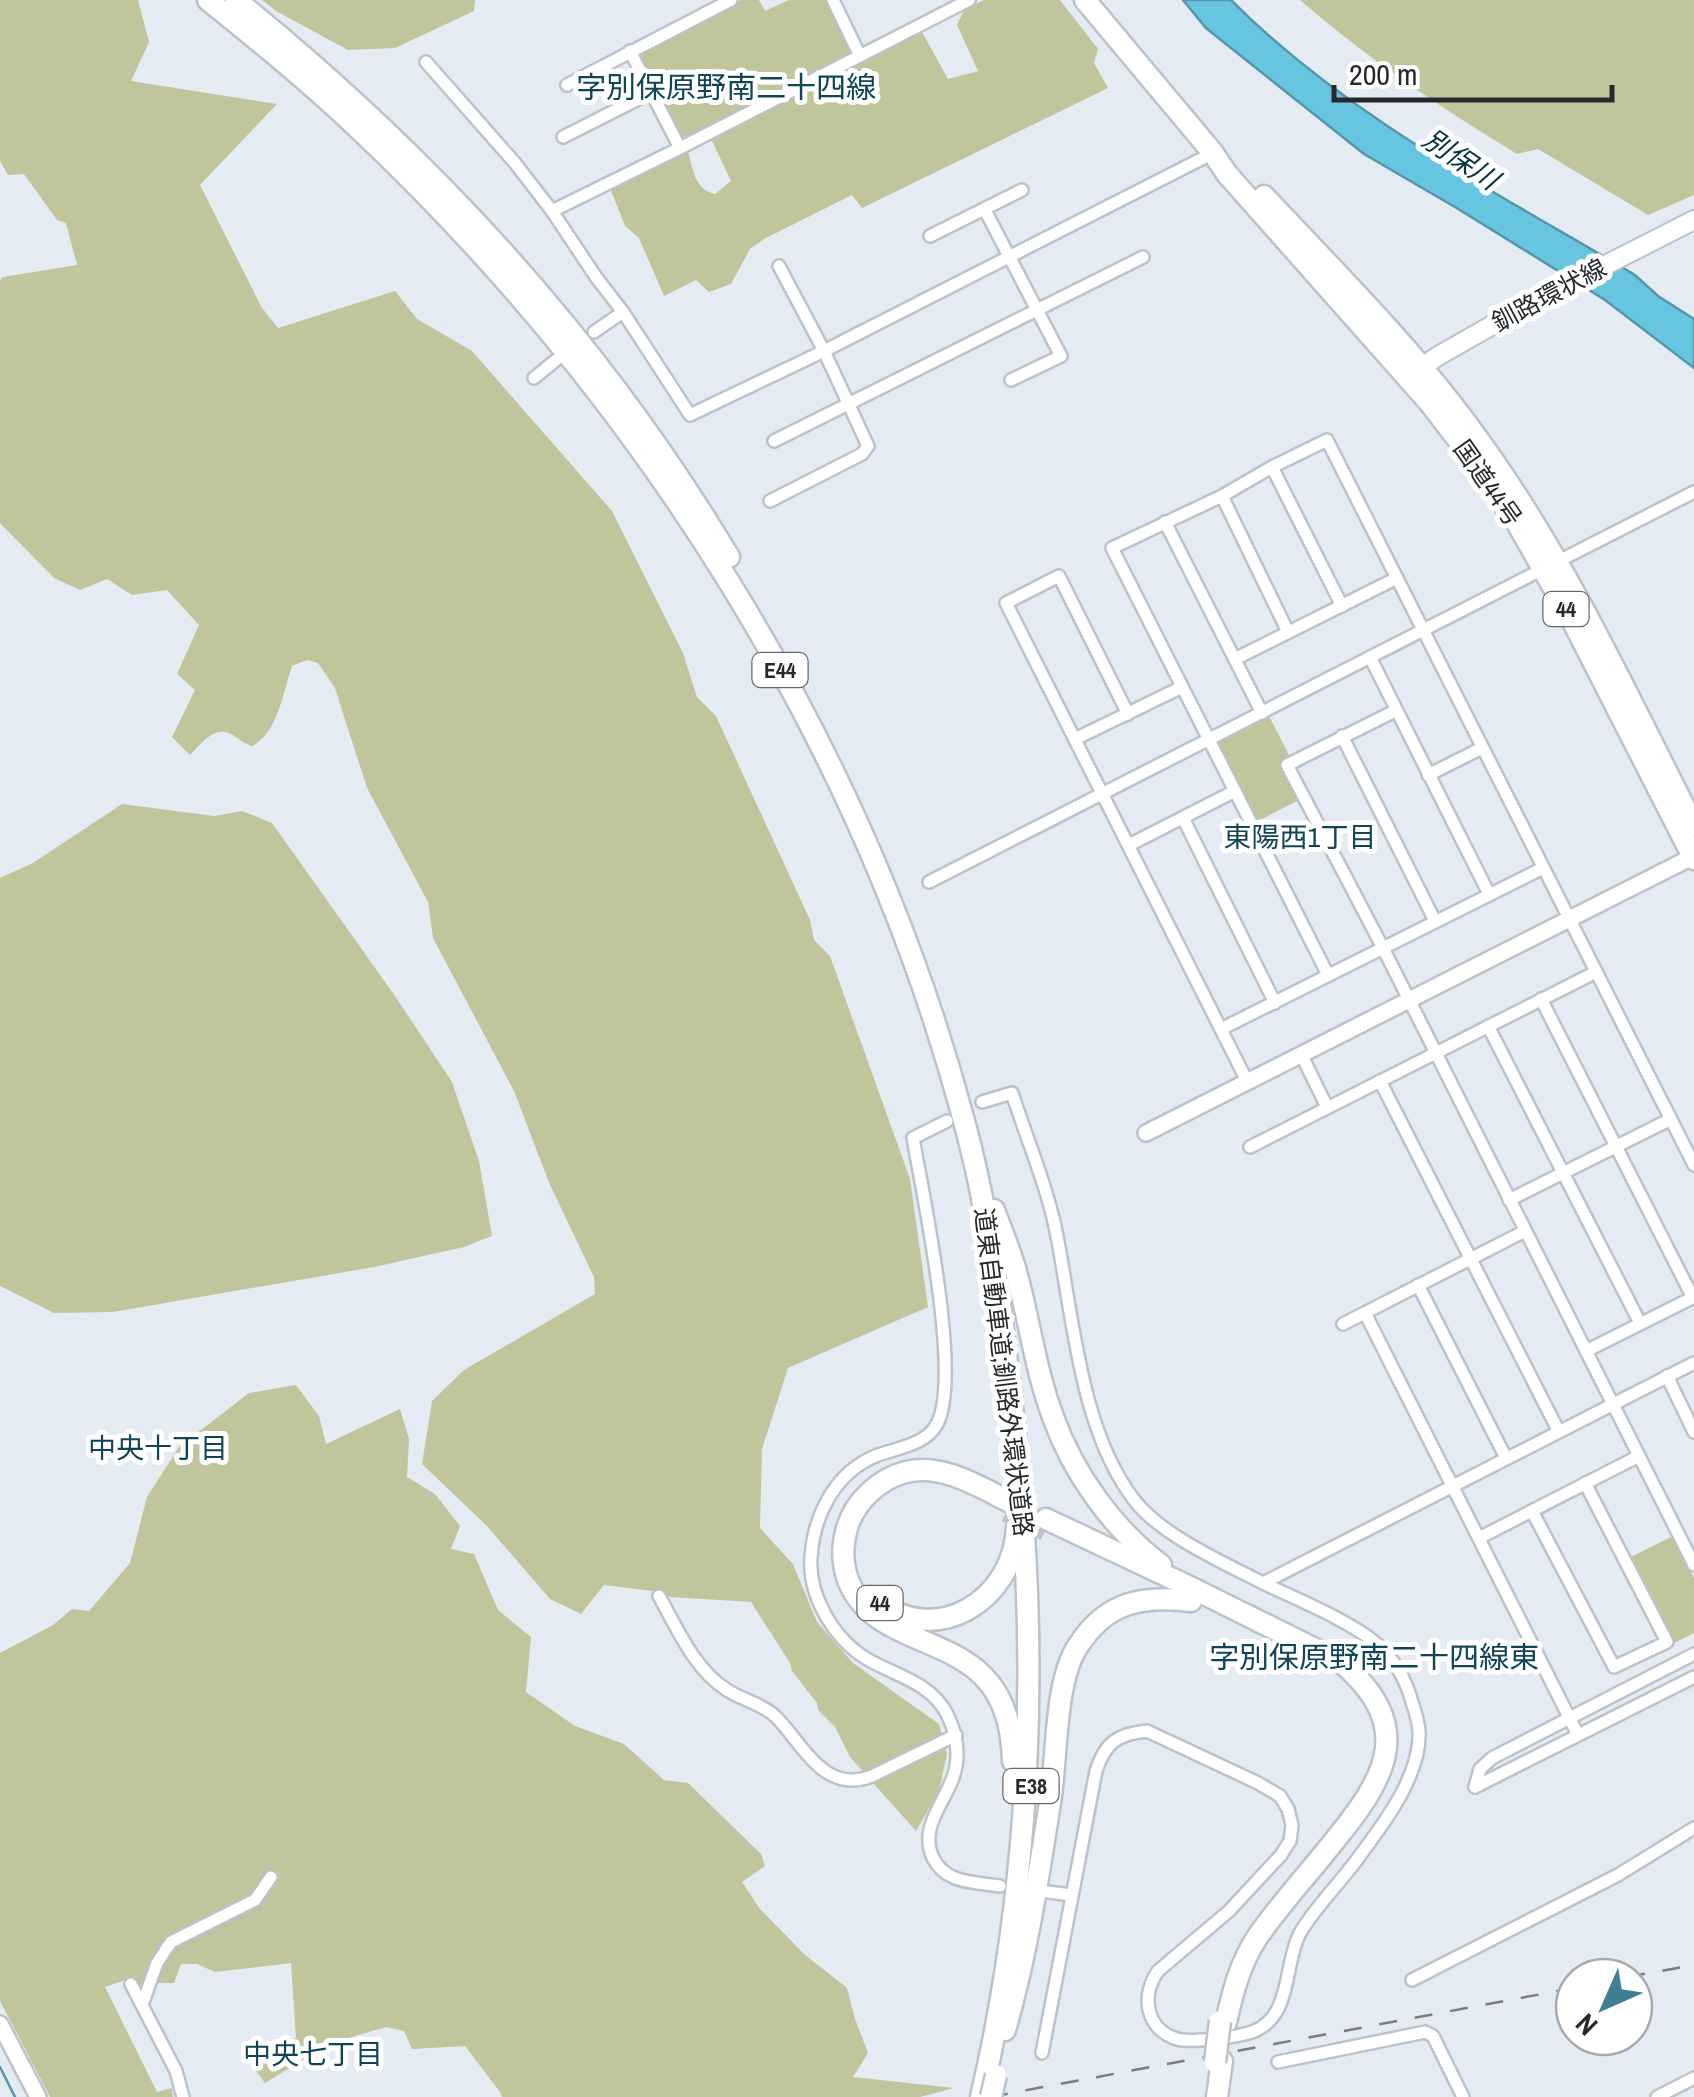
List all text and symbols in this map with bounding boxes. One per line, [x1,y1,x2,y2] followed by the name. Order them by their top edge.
[1334,40,1612,102] scale bar
[1349,54,1417,94] text: 200 m
[576,67,876,107] district label: 字別保原野南二十四線
[1416,120,1509,200] water label: 別保川
[1486,251,1612,339] street label: 釧路環状線
[1446,433,1530,533] street label: 国道44号
[1544,592,1588,626] road number: 44
[752,653,808,687] road number: E44
[1224,818,1376,856] district label: 東陽西1丁目
[967,1206,1041,1538] street label: 道東自動車道;釧路外環状道路
[88,1429,228,1467] district label: 中央十丁目
[858,1586,902,1620] road number: 44
[1209,1637,1539,1677] district label: 字別保原野南二十四線東
[1004,1769,1058,1803] road number: E38
[1554,1957,1654,2057] north arrow
[1567,2005,1606,2044] text: N
[243,2035,383,2073] district label: 中央七丁目

